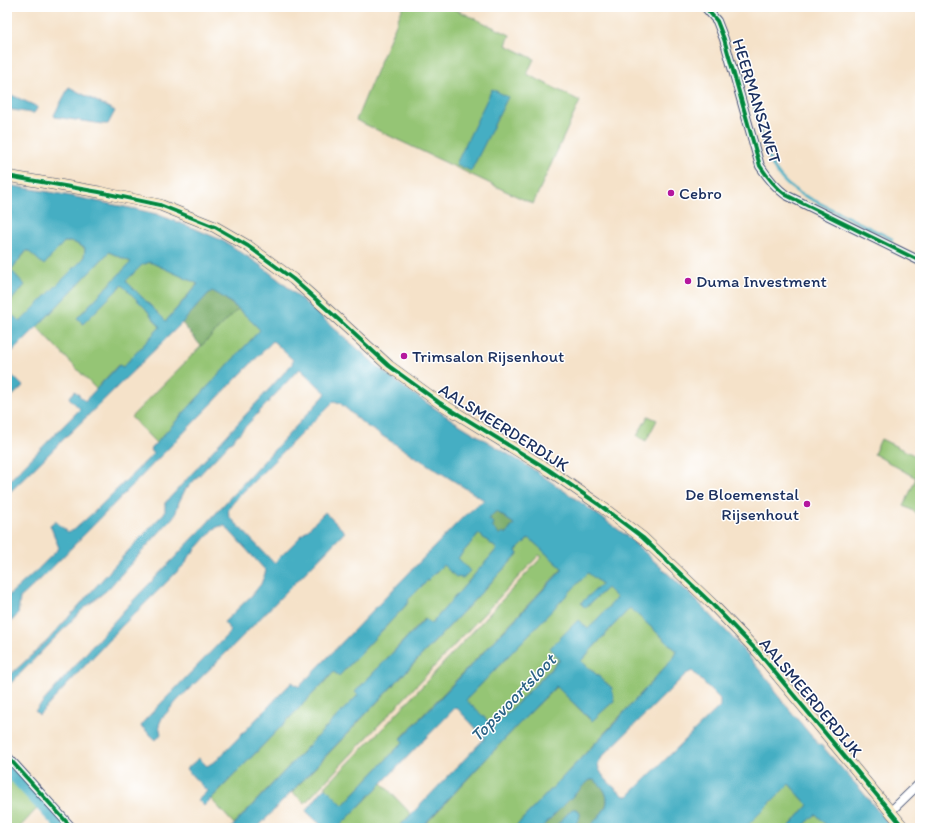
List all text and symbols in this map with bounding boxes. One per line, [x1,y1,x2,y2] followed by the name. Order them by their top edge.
[729,36,786,166] street label: HEERMANSZWET
[679,183,722,203] place label: Cebro
[666,188,676,198] marker: Cebro
[696,271,828,291] place label: Duma Investment
[683,276,693,286] marker: Duma Investment
[412,346,564,366] place label: Trimsalon Rijsenhout
[399,351,409,361] marker: Trimsalon Rijsenhout
[435,379,573,475] street label: AALSMEERDERDIJK
[685,484,800,524] place label: De Bloemenstal Rijsenhout
[802,499,812,509] marker: De Bloemenstal Rijsenhout
[755,633,867,761] street label: AALSMEERDERDIJK
[466,648,562,747] water label: Topsvoortsloot

